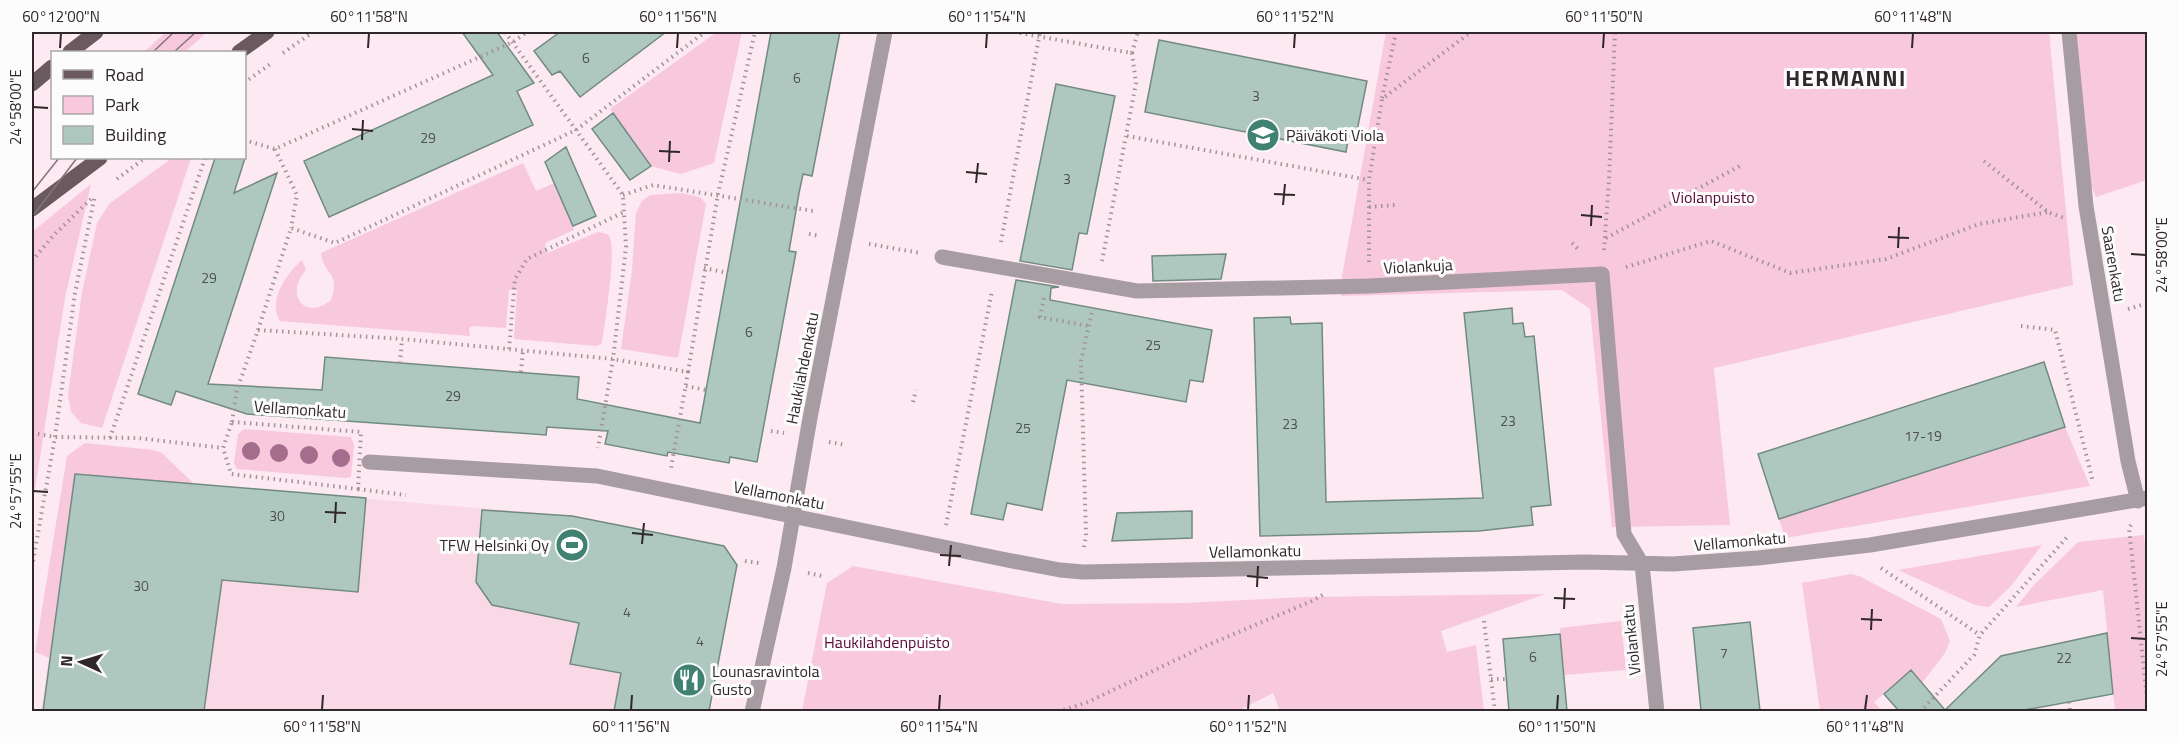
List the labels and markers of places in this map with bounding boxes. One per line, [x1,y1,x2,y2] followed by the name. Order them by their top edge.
[1245,117,1281,153] school or university icon: Päiväkoti Viola
[1286,123,1384,147] place label: Päiväkoti Viola
[554,527,590,563] sports icon: TFW Helsinki Oy
[439,533,549,557] place label: TFW Helsinki Oy
[712,659,820,701] place label: Lounasravintola Gusto
[671,662,707,698] restaurant icon: Lounasravintola Gusto

